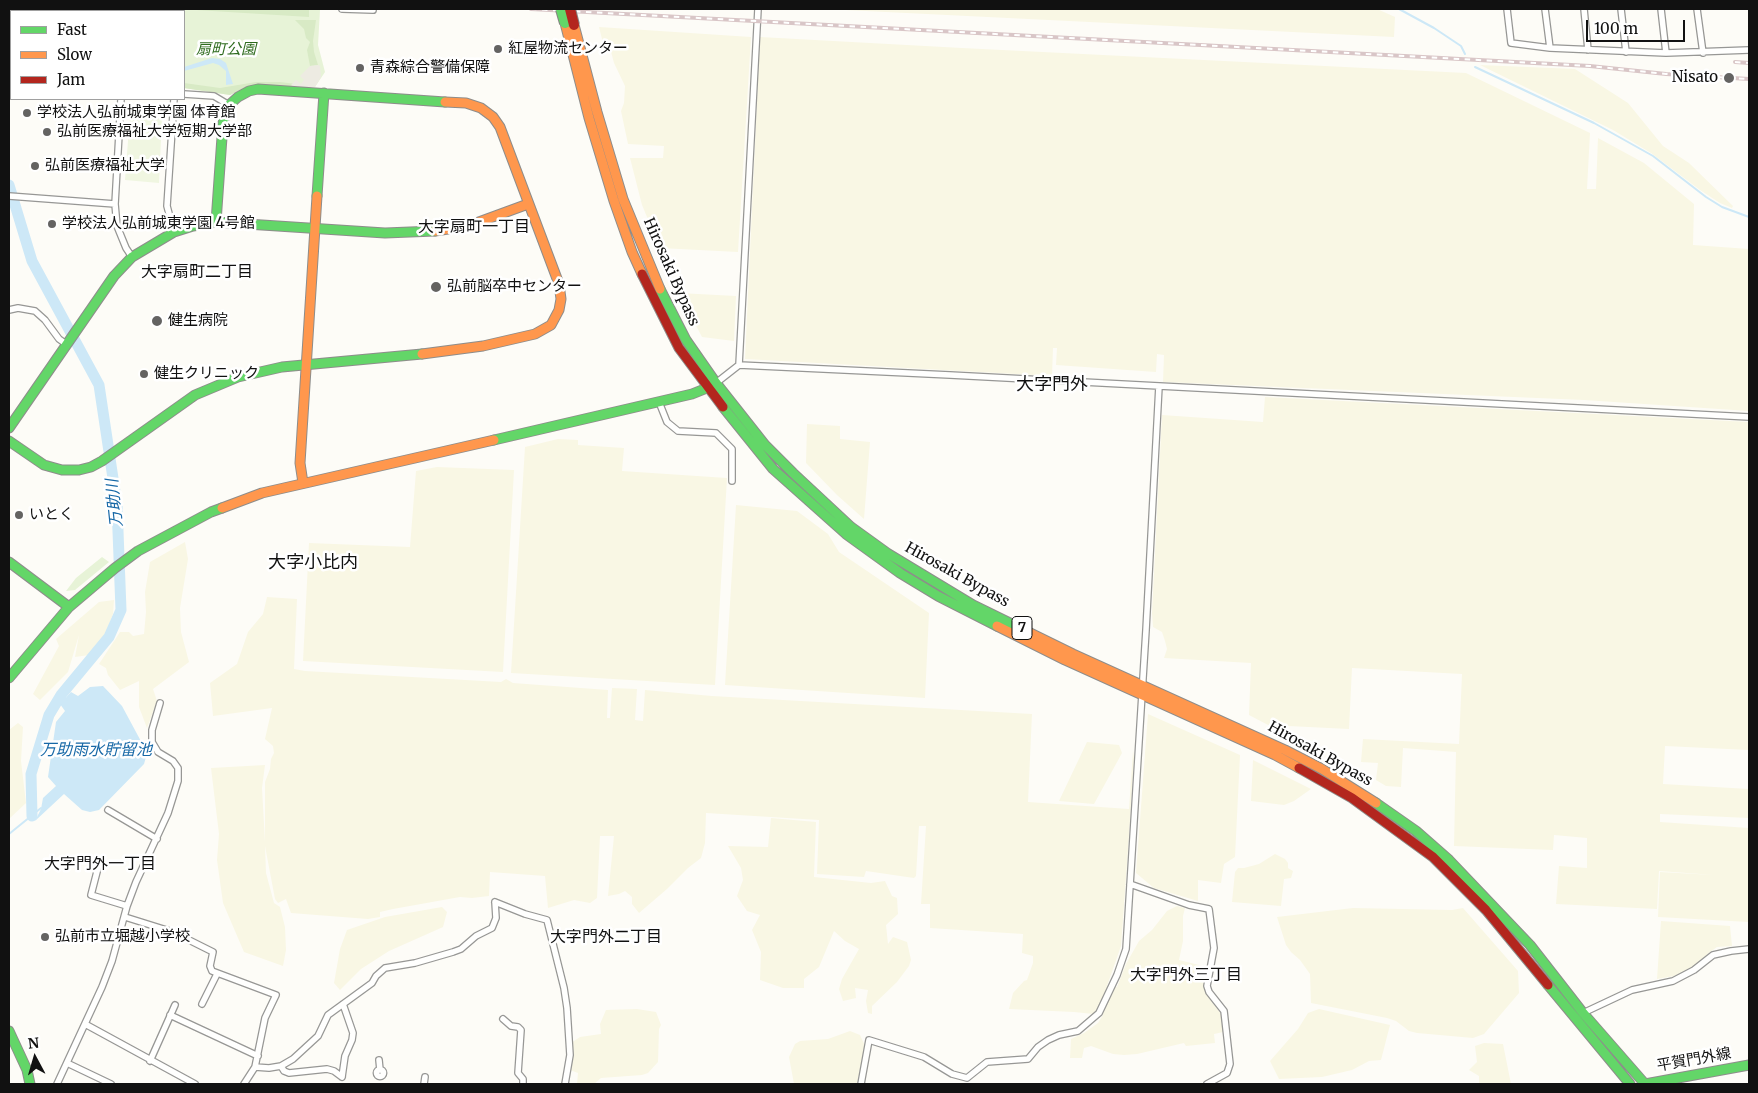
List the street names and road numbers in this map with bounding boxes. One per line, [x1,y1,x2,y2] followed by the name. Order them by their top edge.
[639,215,703,329] street label: Hirosaki Bypass
[902,539,1012,611] street label: Hirosaki Bypass
[1012,616,1032,640] road number: 7
[1265,718,1375,790] street label: Hirosaki Bypass
[1656,1045,1732,1075] street label: 平賀門外線

